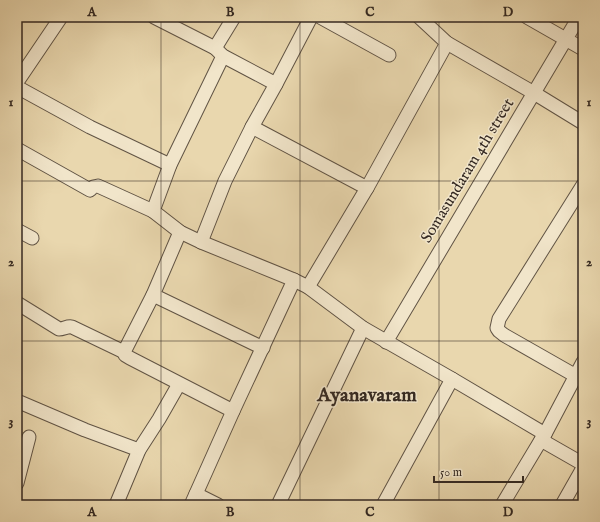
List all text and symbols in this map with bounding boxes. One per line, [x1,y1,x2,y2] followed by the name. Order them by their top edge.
[87,4,98,21] text: A
[226,4,235,21] text: B
[365,4,375,21] text: C
[503,4,514,21] text: D
[9,94,14,111] text: 1
[587,94,592,111] text: 1
[417,95,519,247] street label: Somasundaram 4th street
[8,254,14,271] text: 2
[586,254,592,271] text: 2
[316,383,417,408] district label: Ayanavaram
[9,413,14,430] text: 3
[587,413,592,430] text: 3
[434,458,523,484] scale bar
[440,465,462,480] text: 50 m
[87,504,98,521] text: A
[226,504,235,521] text: B
[365,504,375,521] text: C
[503,504,514,521] text: D

